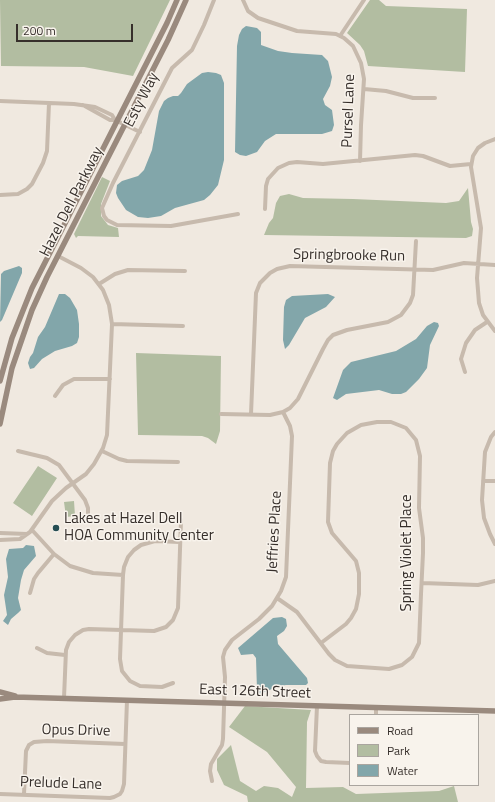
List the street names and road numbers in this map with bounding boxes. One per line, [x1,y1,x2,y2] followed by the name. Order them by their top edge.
[121,70,163,130] street label: Esty Way
[339,74,359,148] street label: Pursel Lane
[37,144,107,260] street label: Hazel Dell Parkway
[293,246,405,266] street label: Springbrooke Run
[264,491,286,573] street label: Jeffries Place
[398,495,416,611] street label: Spring Violet Place
[199,681,311,703] street label: East 126th Street
[41,721,111,741] street label: Opus Drive
[20,774,102,794] street label: Prelude Lane

